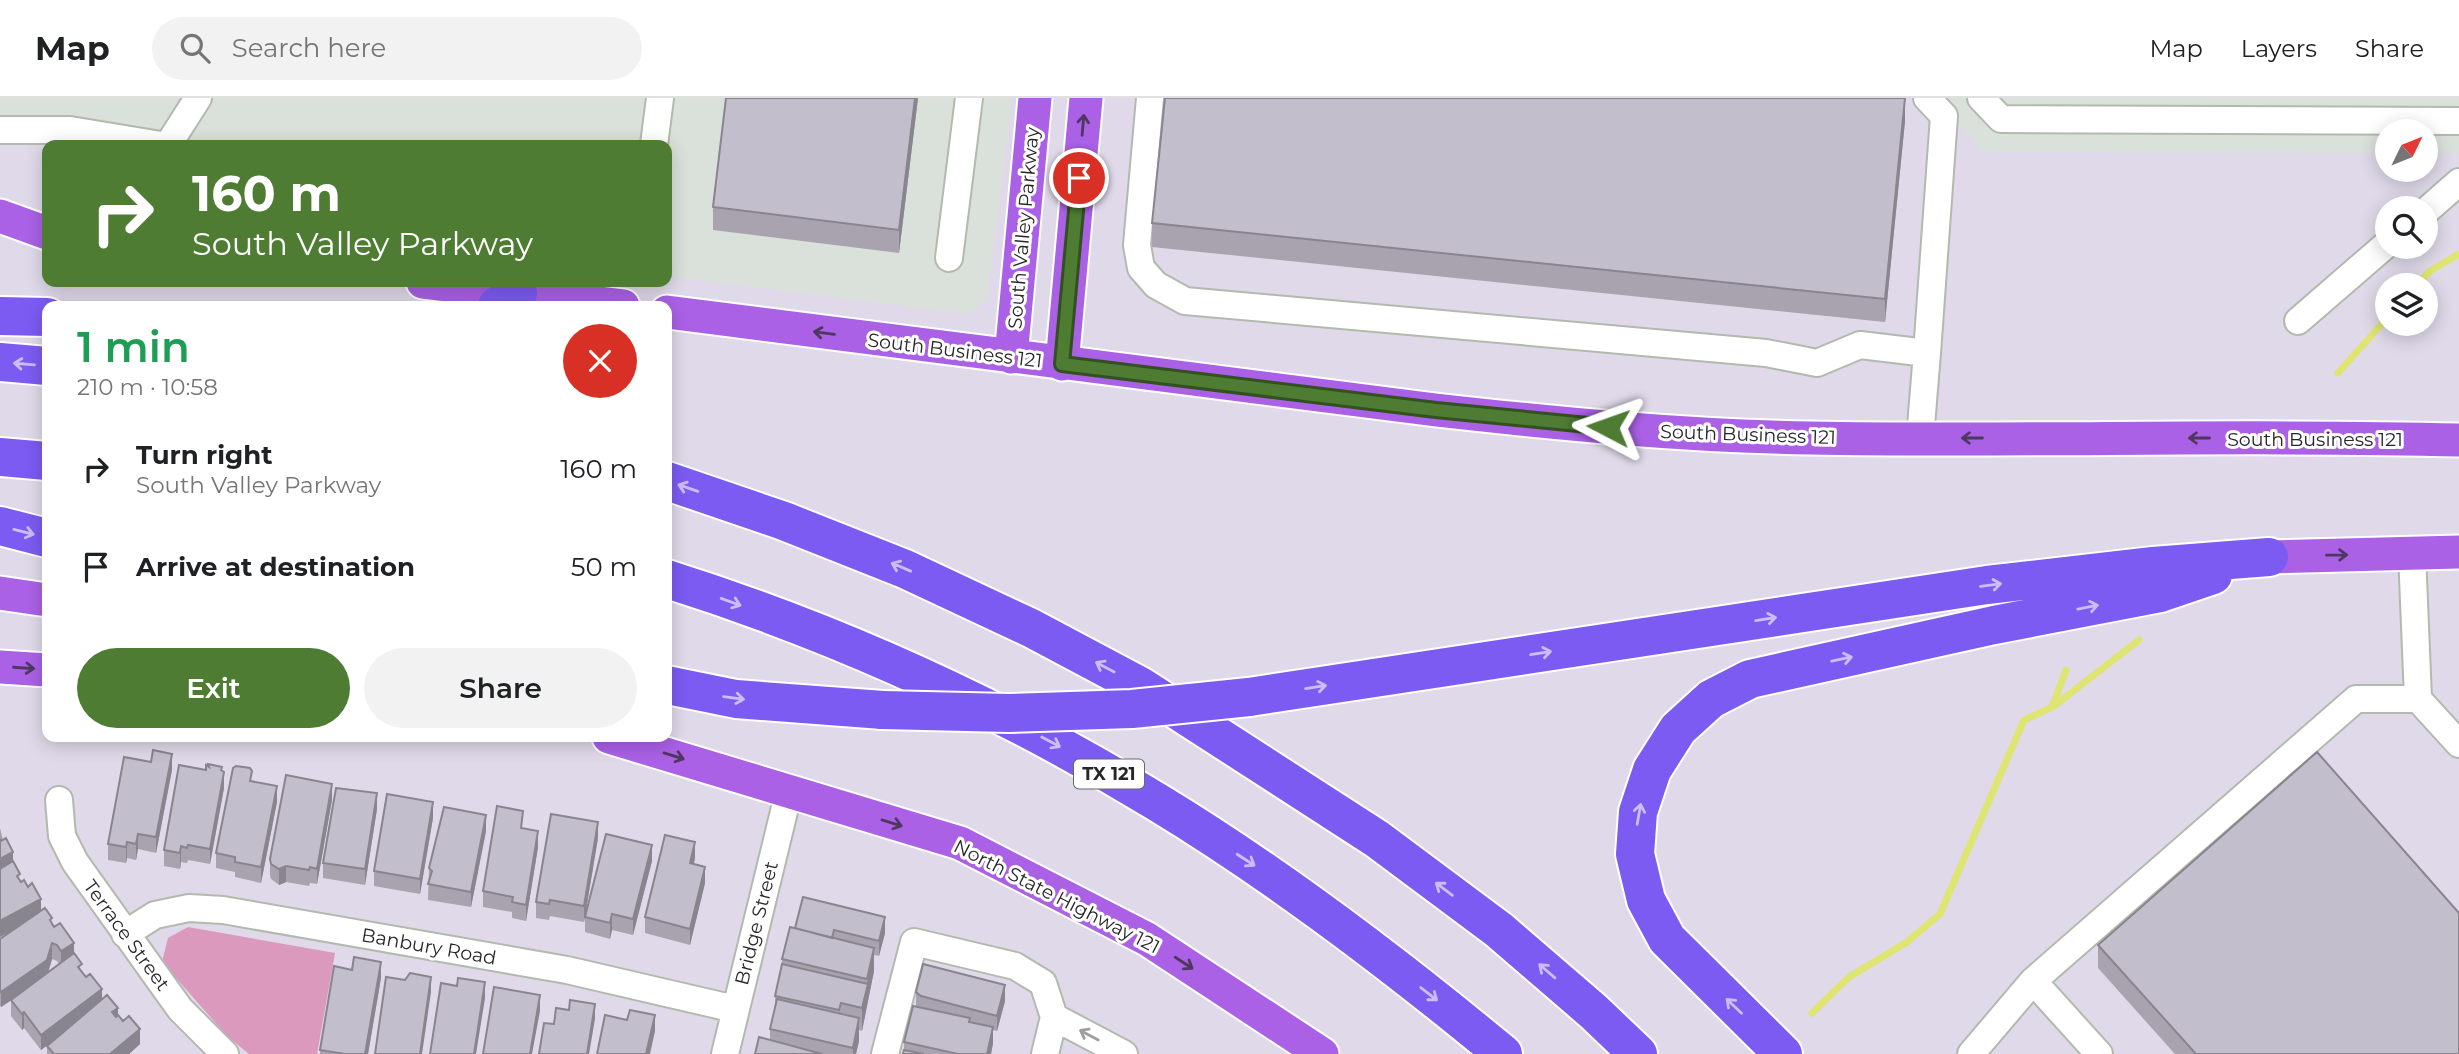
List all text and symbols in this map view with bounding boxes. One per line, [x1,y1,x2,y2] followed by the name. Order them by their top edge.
[152,17,642,80] search box
[35,28,110,68] text: Map
[176,29,214,67] icon: search
[232,32,386,64] text: Search here
[2149,34,2203,63] text: Map
[2241,34,2317,63] text: Layers
[2355,34,2424,63] text: Share
[1077,114,1090,137] one-way arrow
[2375,119,2438,182] north arrow
[2375,119,2438,336] map controls
[1003,125,1044,330] street label: South Valley Parkway
[1049,148,1109,208] pin
[1060,159,1098,197] icon: arrive
[192,164,341,223] text: 160 m
[77,168,168,259] icon: right
[2375,196,2438,259] button: search
[192,224,533,263] text: South Valley Parkway
[2375,273,2438,336] button: layers
[77,321,190,373] text: 1 min
[563,324,637,398] button: close
[814,326,836,339] one-way arrow
[866,328,1044,373] street label: South Business 121
[13,357,35,370] one-way arrow
[77,373,218,401] text: 210 m · 10:58
[1571,390,1645,464] position arrow
[1660,420,1836,449] street label: South Business 121
[2227,428,2403,451] street label: South Business 121
[1960,431,1983,445] one-way arrow
[2188,431,2211,445] one-way arrow
[136,439,272,471] text: Turn right
[77,450,115,488] icon: right
[560,453,637,485] text: 160 m
[136,471,381,499] text: South Valley Parkway
[677,481,699,493] one-way arrow
[12,526,34,539] one-way arrow
[77,548,115,586] icon: arrive
[2326,548,2349,562] one-way arrow
[136,551,415,583] text: Arrive at destination
[571,551,637,583] text: 50 m
[890,560,912,573] one-way arrow
[1979,578,2002,591] one-way arrow
[720,596,742,609] one-way arrow
[2076,599,2099,613] one-way arrow
[1754,612,1777,625] one-way arrow
[1529,646,1552,659] one-way arrow
[77,648,350,728] button: Exit
[364,648,637,728] button: Share
[1830,651,1853,665] one-way arrow
[1095,660,1116,674] one-way arrow
[12,662,34,675] one-way arrow
[1304,680,1327,693] one-way arrow
[722,692,745,705] one-way arrow
[1040,736,1061,750] one-way arrow
[663,751,685,764] one-way arrow
[1074,760,1144,788] road number: TX 121
[1633,803,1646,826] one-way arrow
[881,817,903,830] one-way arrow
[950,834,1164,958] street label: North State Highway 121
[1236,853,1255,867] one-way arrow
[730,859,783,987] street label: Bridge Street
[79,875,175,995] street label: Terrace Street
[1435,882,1454,897] one-way arrow
[360,923,498,970] street label: Banbury Road
[1174,956,1193,970] one-way arrow
[1538,963,1556,979] one-way arrow
[1420,987,1438,1002] one-way arrow
[1726,998,1743,1015] one-way arrow
[1080,1028,1100,1042] one-way arrow

